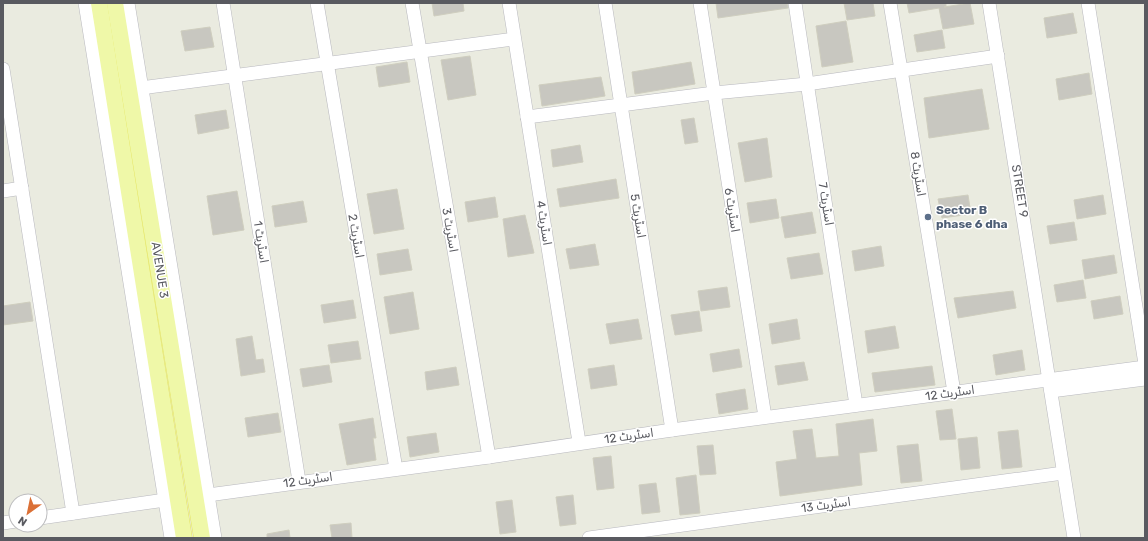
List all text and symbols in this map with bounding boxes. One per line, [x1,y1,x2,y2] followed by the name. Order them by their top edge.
[907,151,928,198] street label: اسٹریٹ 8
[1009,164,1031,218] street label: STREET 9
[815,181,836,227] street label: اسٹریٹ 7
[721,187,742,233] street label: اسٹریٹ 6
[627,193,648,239] street label: اسٹریٹ 5
[533,200,554,247] street label: اسٹریٹ 4
[936,203,1008,231] place label: Sector B phase 6 dha
[438,207,461,254] street label: اسٹریٹ 3
[923,212,933,222] marker: Sector B phase 6 dha
[344,213,367,259] street label: اسٹریٹ 2
[250,220,271,264] street label: اسٹریٹ 1
[149,241,171,299] street label: AVENUE 3
[924,383,976,404] street label: اسٹریٹ 12
[603,426,655,447] street label: اسٹریٹ 12
[282,470,334,491] street label: اسٹریٹ 12
[8,493,48,533] north arrow
[800,495,852,516] street label: اسٹریٹ 13
[16,513,30,529] text: N

